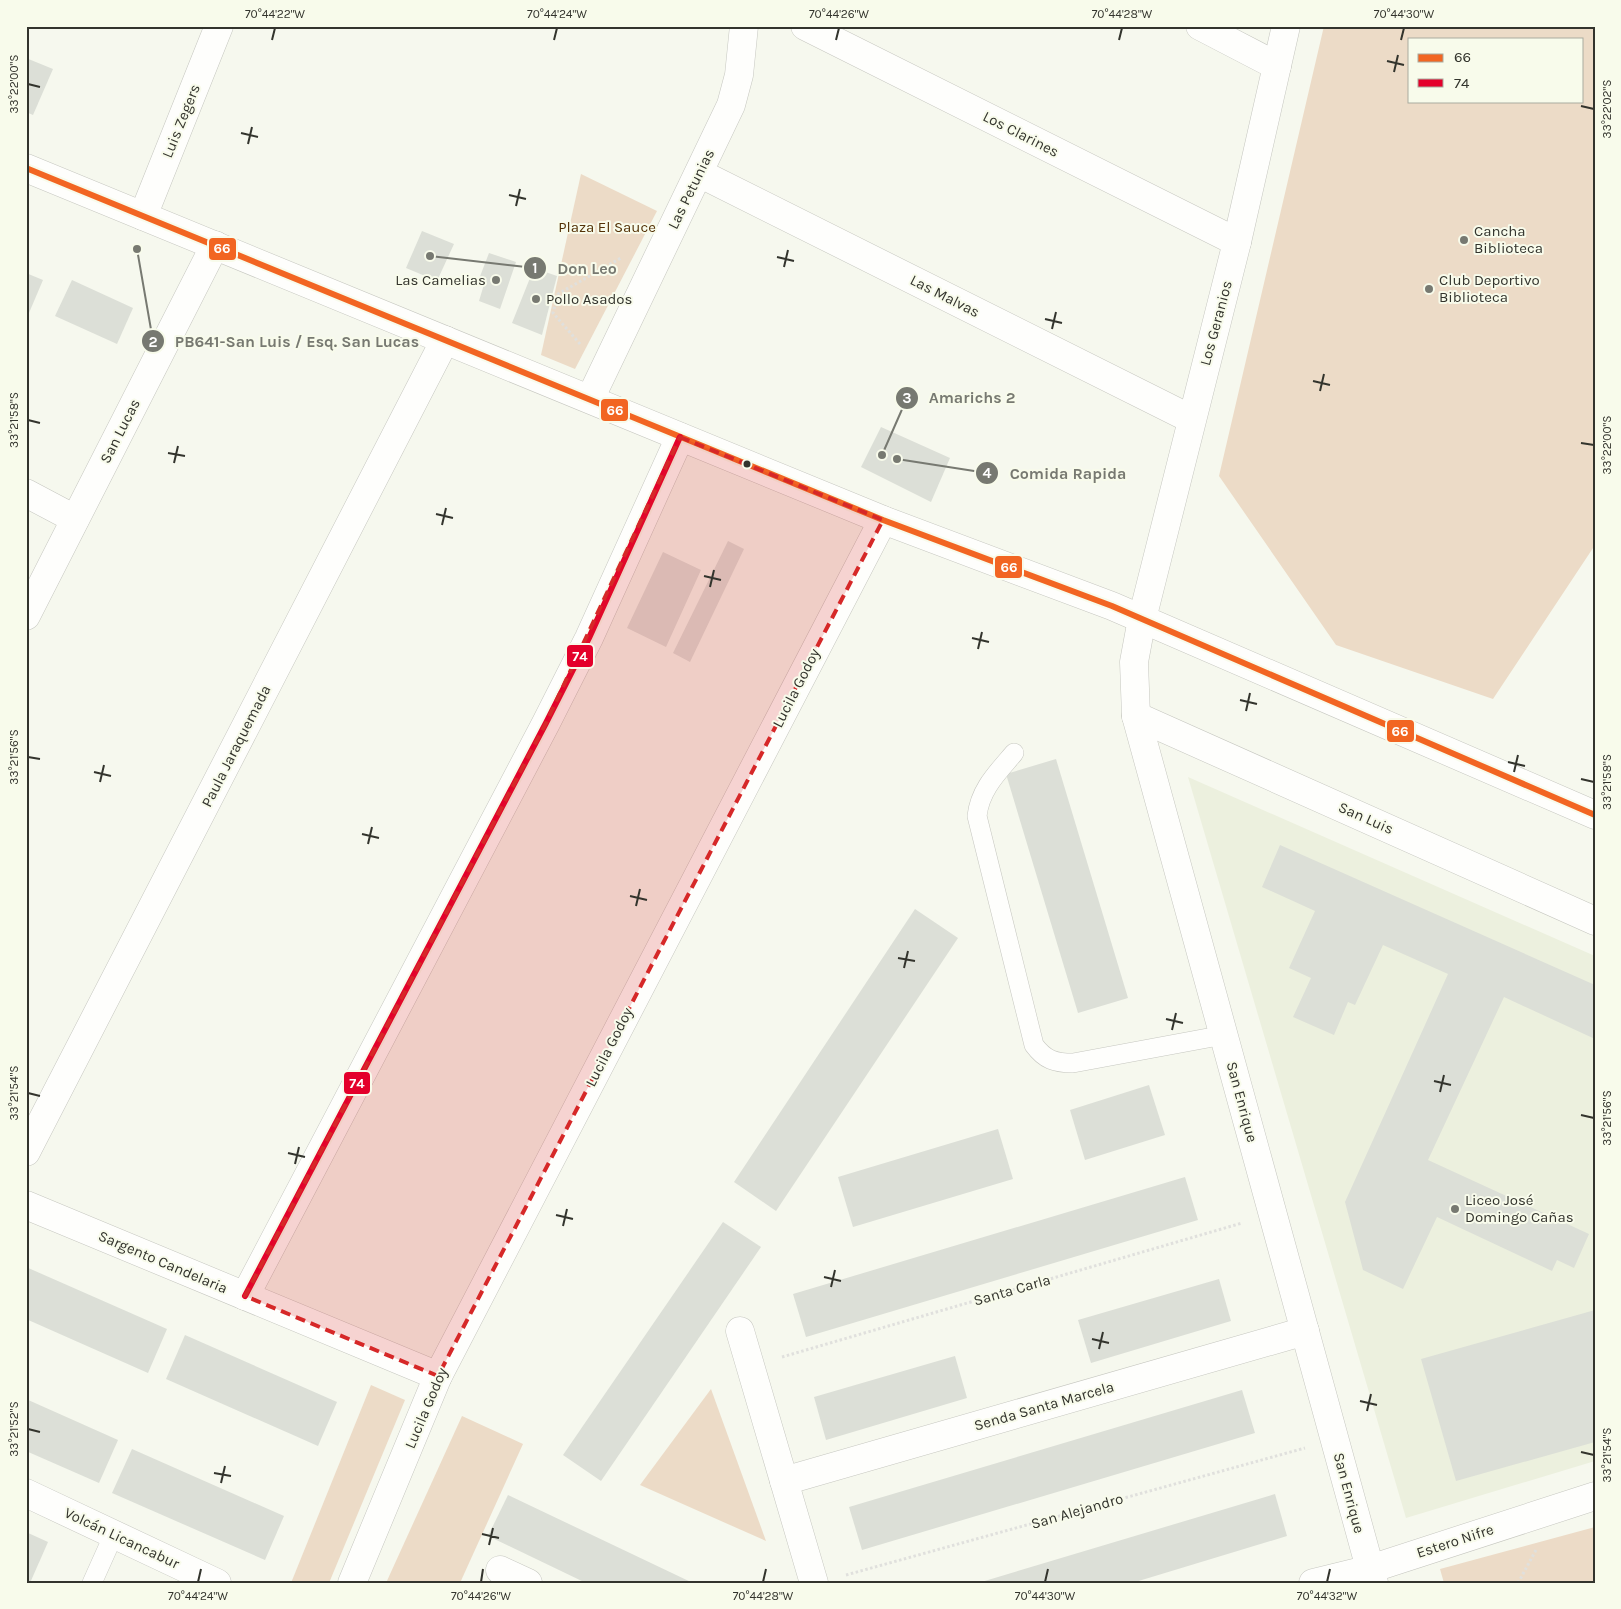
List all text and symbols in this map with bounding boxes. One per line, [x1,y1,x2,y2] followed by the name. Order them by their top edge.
[245,7,305,21] text: 70°44'22"W
[527,7,587,21] text: 70°44'24"W
[809,7,869,21] text: 70°44'26"W
[1092,7,1153,21] text: 70°44'28"W
[1374,7,1435,21] text: 70°44'30"W
[1408,38,1584,102] legend
[1454,48,1471,66] text: 66
[7,55,21,113] text: 33°22'00"S
[1454,74,1470,92] text: 74
[1600,80,1614,138] text: 33°22'02"S
[158,81,204,161] street label: Luis Zegers
[980,107,1062,161] street label: Los Clarines
[664,146,718,232] street label: Las Petunias
[558,218,656,236] park label: Plaza El Sauce
[1474,222,1543,257] place label: Cancha Biblioteca
[1458,234,1470,246] marker: Cancha Biblioteca
[208,237,237,261] line badge: 66
[214,240,231,257] text: 66
[522,252,627,283] callout: Don Leo
[532,259,538,277] text: 1
[557,259,617,278] text: Don Leo
[395,271,486,289] place label: Las Camelias
[907,271,983,321] street label: Las Malvas
[1439,271,1540,306] place label: Club Deportivo Biblioteca
[490,274,502,286] marker: Las Camelias
[1196,279,1236,367] street label: Los Geranios
[1423,283,1435,295] marker: Club Deportivo Biblioteca
[546,290,632,308] place label: Pollo Asados
[530,293,542,305] marker: Pollo Asados
[140,326,429,357] callout: PB641-San Luis / Esq. San Lucas
[175,332,419,351] text: PB641-San Luis / Esq. San Lucas
[148,333,158,351] text: 2
[894,382,1026,413] callout: Amarichs 2
[929,388,1015,407] text: Amarichs 2
[902,389,912,407] text: 3
[7,392,21,448] text: 33°21'58"S
[96,396,144,466] street label: San Lucas
[600,398,629,422] line badge: 66
[607,402,624,419] text: 66
[1600,416,1614,474] text: 33°22'00"S
[974,458,1136,489] callout: Comida Rapida
[742,459,752,469] unlabelled marker
[983,464,992,482] text: 4
[1010,464,1126,483] text: Comida Rapida
[994,555,1023,579] line badge: 66
[1001,559,1018,576] text: 66
[566,644,594,668] line badge: 74
[768,645,824,731] street label: Lucila Godoy
[572,648,588,665] text: 74
[197,682,275,810] street label: Paula Jaraquemada
[1386,719,1415,743] line badge: 66
[1392,723,1409,740] text: 66
[7,729,21,785] text: 33°21'56"S
[1600,754,1614,810] text: 33°21'58"S
[1336,798,1396,838] street label: San Luis
[581,1004,637,1090] street label: Lucila Godoy
[1223,1060,1261,1144] street label: San Enrique
[7,1065,21,1121] text: 33°21'54"S
[343,1071,371,1095] line badge: 74
[349,1075,365,1092] text: 74
[1600,1090,1614,1146] text: 33°21'56"S
[1465,1191,1574,1226] place label: Liceo José Domingo Cañas
[1449,1203,1461,1215] marker: Liceo José Domingo Cañas
[96,1227,230,1297] street label: Sargento Candelaria
[971,1270,1053,1310] street label: Santa Carla
[401,1365,451,1451] street label: Lucila Godoy
[972,1377,1116,1435] street label: Senda Santa Marcela
[7,1401,21,1457] text: 33°21'52"S
[1600,1427,1614,1483] text: 33°21'54"S
[1330,1451,1368,1535] street label: San Enrique
[1029,1489,1125,1533] street label: San Alejandro
[62,1503,183,1573] street label: Volcán Licancabur
[1414,1520,1496,1562] street label: Estero Nifre
[168,1589,228,1603] text: 70°44'24"W
[451,1589,511,1603] text: 70°44'26"W
[733,1589,794,1603] text: 70°44'28"W
[1015,1589,1076,1603] text: 70°44'30"W
[1297,1589,1357,1603] text: 70°44'32"W

